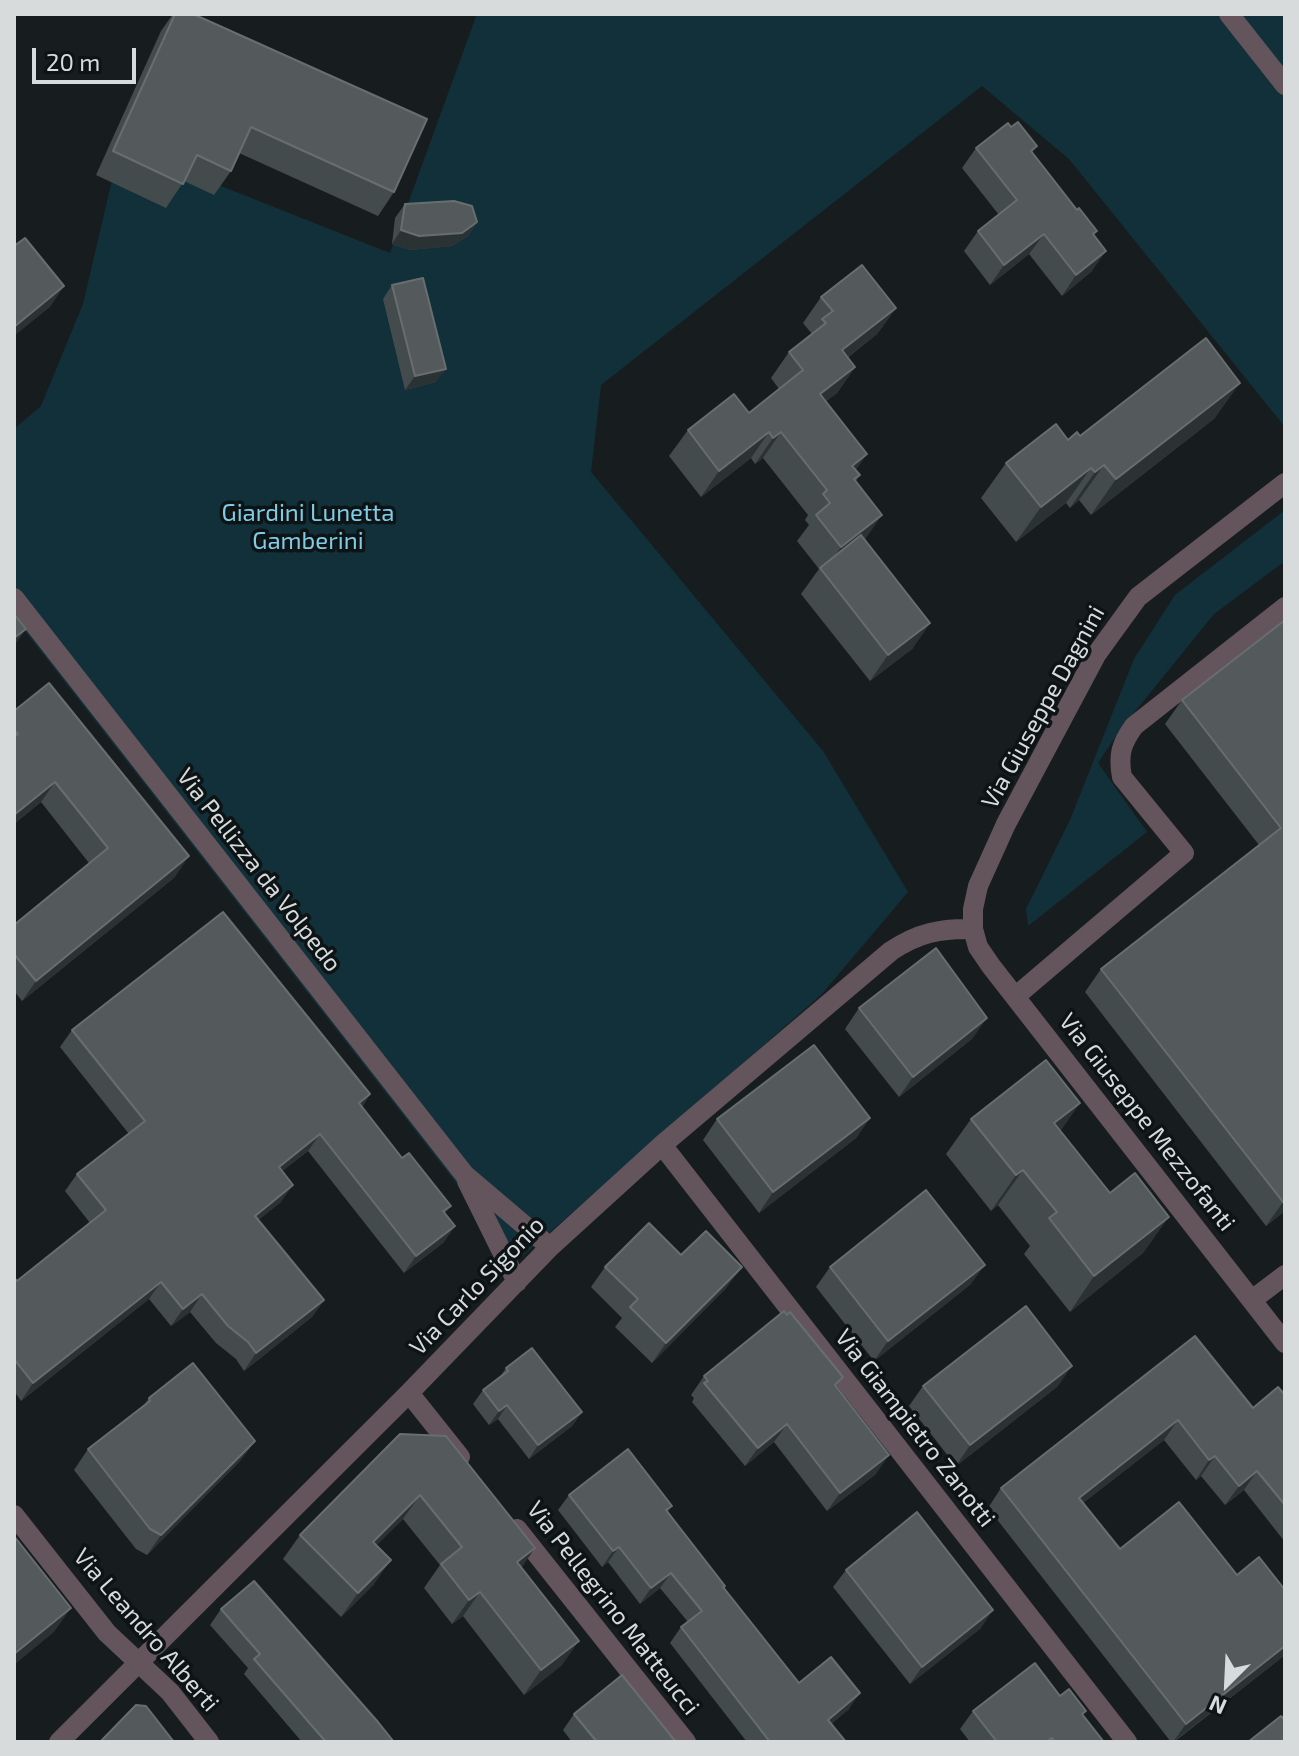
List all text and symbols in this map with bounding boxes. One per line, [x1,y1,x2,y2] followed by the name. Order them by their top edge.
[36,32,140,82] scale bar
[46,47,100,76] text: 20 m
[222,499,394,555] park label: Giardini Lunetta Gamberini
[975,601,1111,813] street label: Via Giuseppe Dagnini
[171,763,347,977] street label: Via Pellizza da Volpedo
[1053,1007,1241,1237] street label: Via Giuseppe Mezzofanti
[404,1211,550,1361] street label: Via Carlo Sigonio
[829,1323,1001,1533] street label: Via Giampietro Zanotti
[521,1495,705,1721] street label: Via Pellegrino Matteucci
[67,1543,225,1717] street label: Via Leandro Alberti
[1187,1644,1267,1724] north arrow
[1205,1691,1230,1721] text: N

